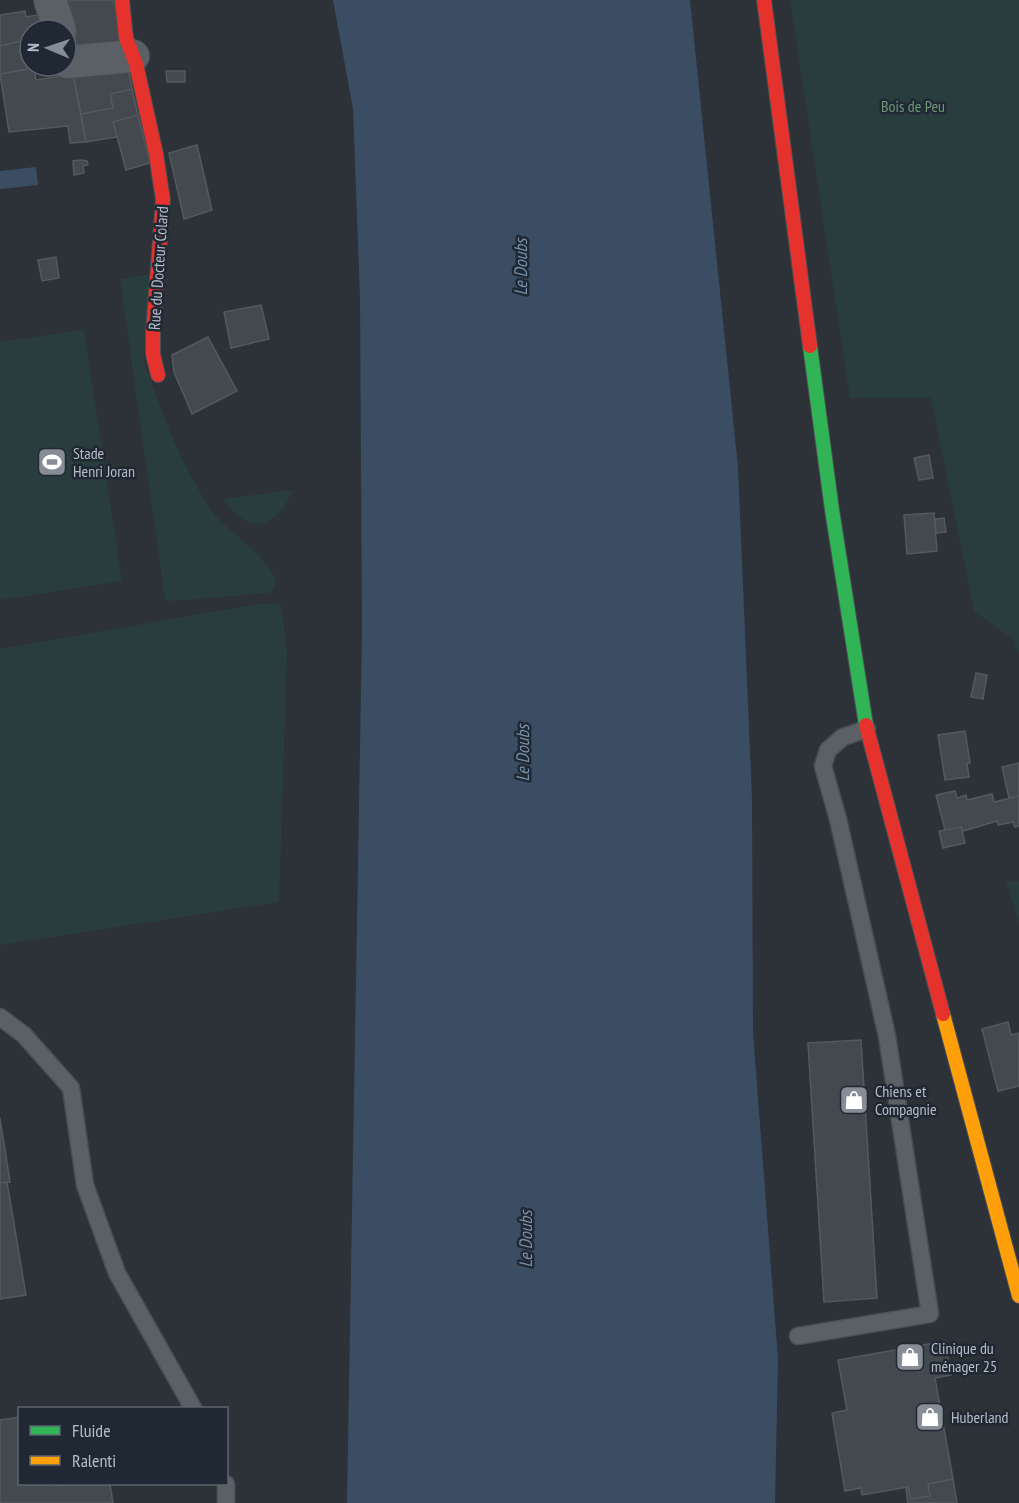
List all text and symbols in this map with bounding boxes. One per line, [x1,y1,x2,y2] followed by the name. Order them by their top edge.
[18,18,78,78] north arrow
[23,43,43,52] text: N
[881,96,945,116] park label: Bois de Peu
[144,206,172,330] street label: Rue du Docteur Colard
[509,237,532,295] water label: Le Doubs
[73,443,135,481] place label: Stade Henri Joran
[36,446,68,478] sports icon: Stade Henri Joran
[511,723,534,781] water label: Le Doubs
[875,1081,937,1119] place label: Chiens et Compagnie
[838,1084,870,1116] shop icon: Chiens et Compagnie
[514,1209,537,1267] water label: Le Doubs
[931,1338,997,1376] place label: Clinique du ménager 25
[894,1341,926,1373] shop icon: Clinique du ménager 25
[914,1401,946,1433] shop icon: Huberland
[18,1407,228,1485] legend
[951,1407,1009,1427] place label: Huberland
[72,1419,111,1442] text: Fluide
[72,1449,116,1472] text: Ralenti

